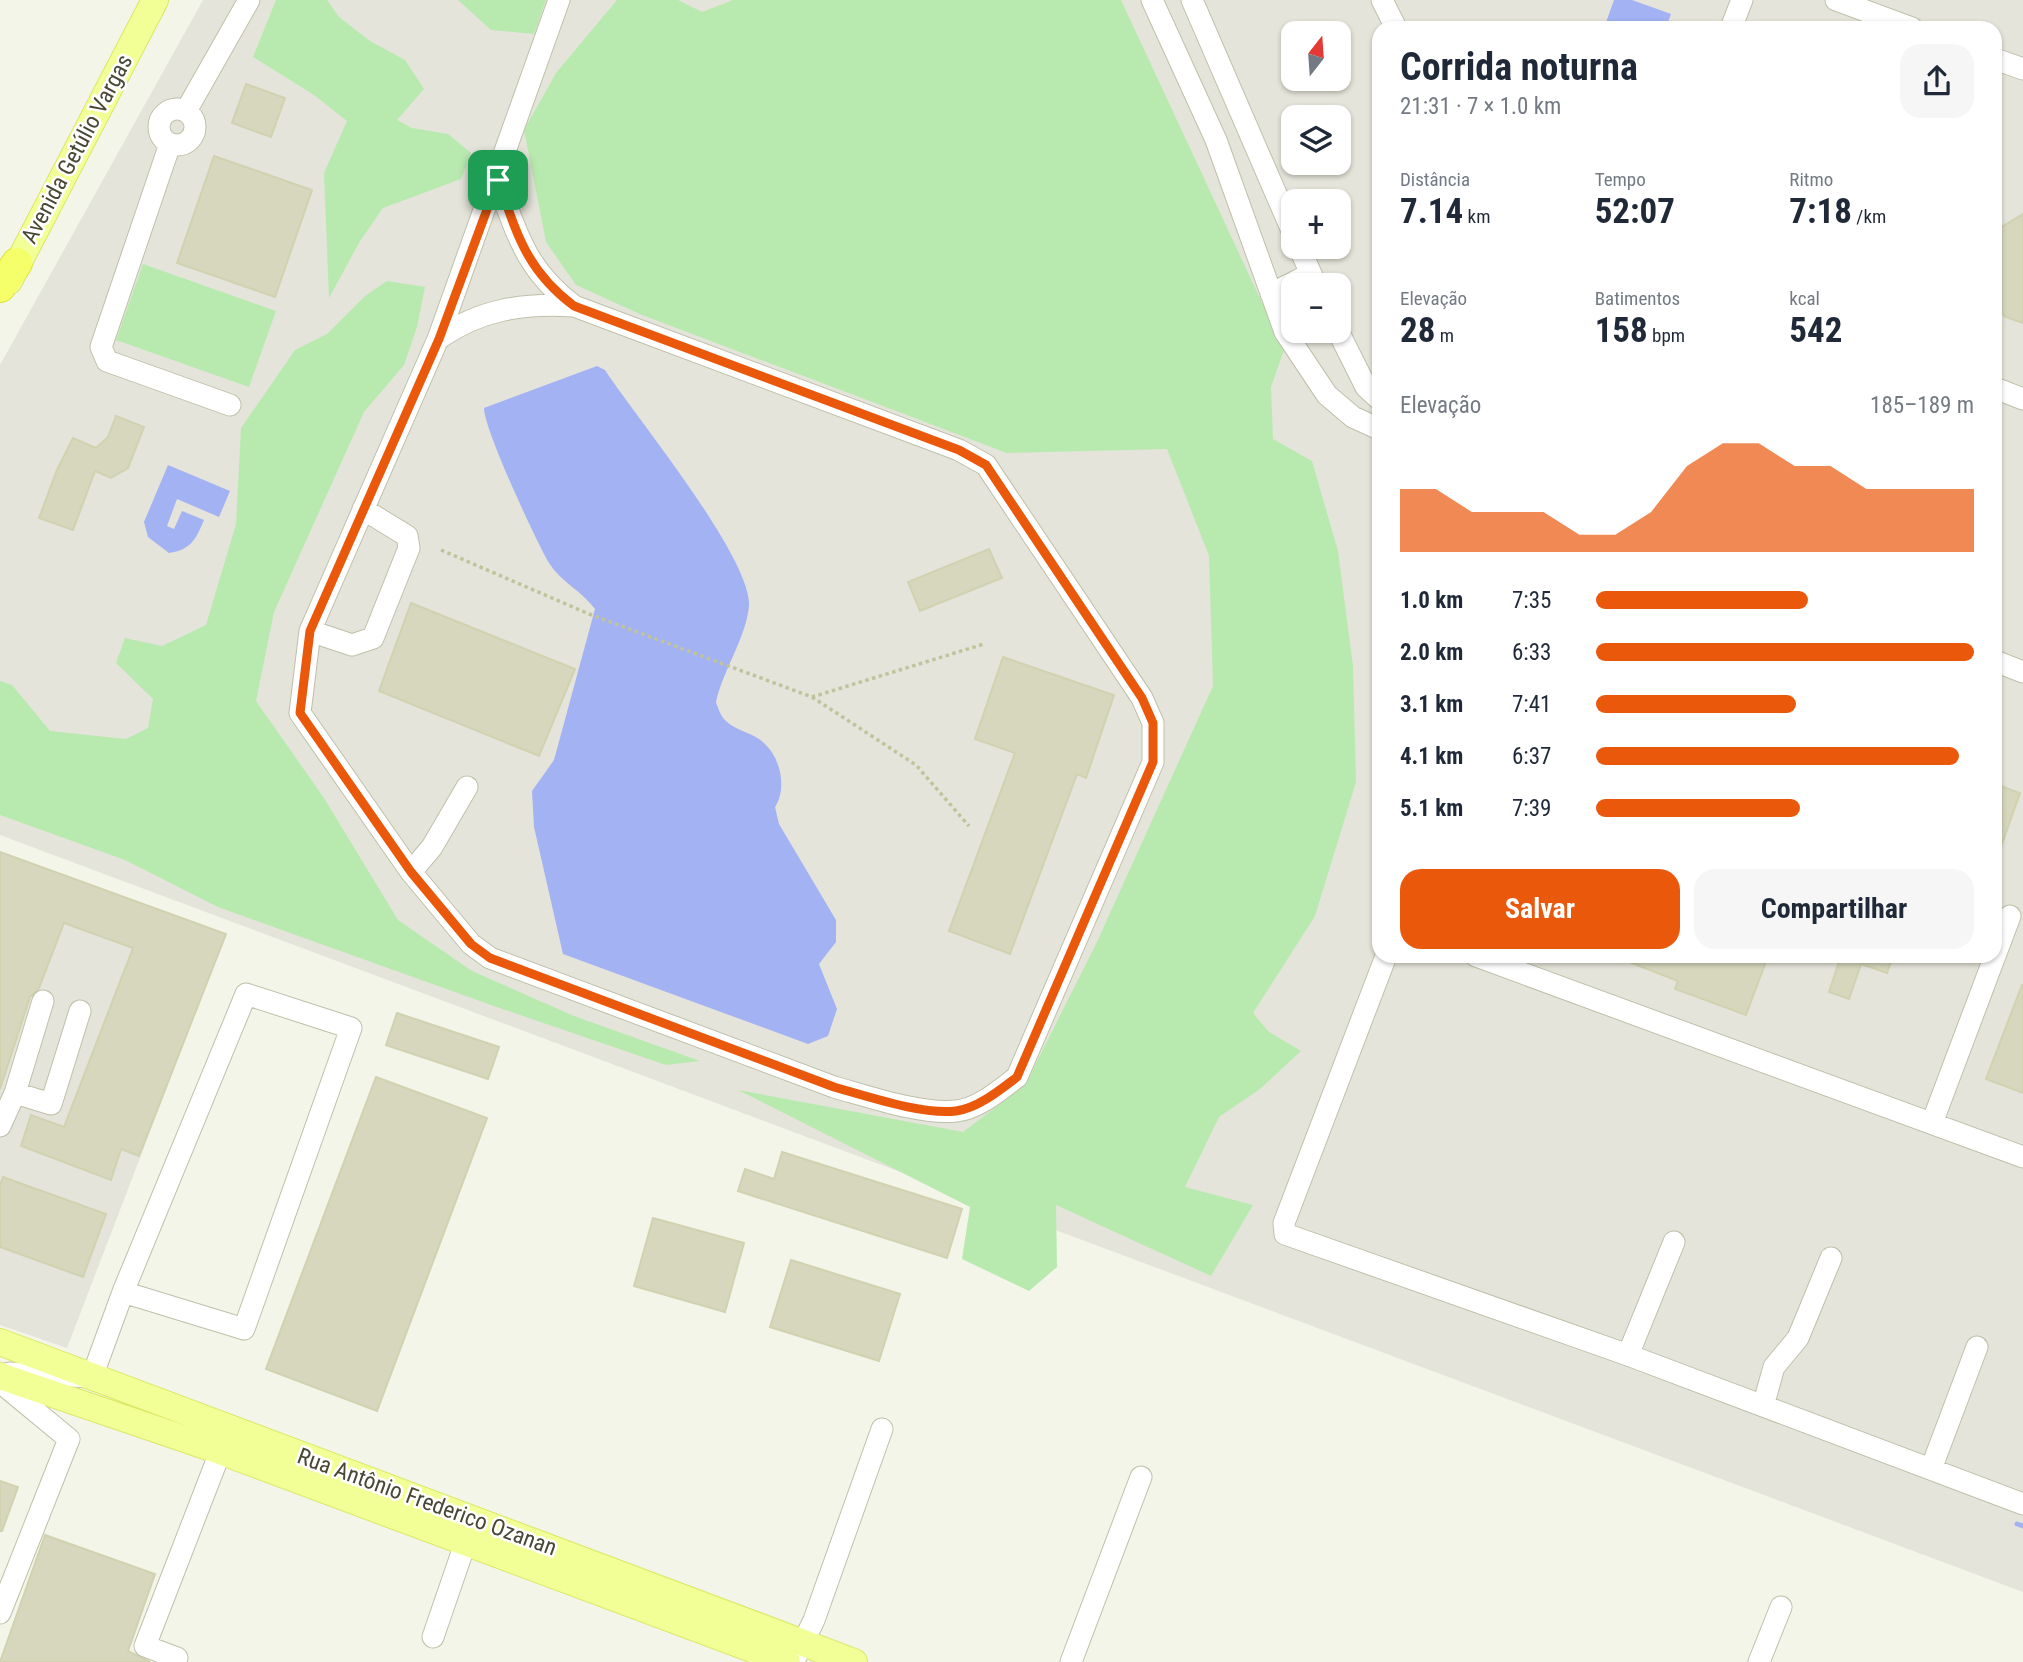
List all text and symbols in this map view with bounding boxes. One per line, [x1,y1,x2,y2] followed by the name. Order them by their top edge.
[1281,21,1351,91] north arrow
[1281,21,1351,343] map controls
[1900,44,1974,118] button: share
[1400,45,1638,89] text: Corrida noturna
[16,50,138,248] street label: Avenida Getúlio Vargas
[1400,93,1561,120] text: 21:31 · 7 × 1.0 km
[1281,105,1351,175] button: layers
[468,150,528,210] pin
[479,161,517,199] icon: arrive
[1400,168,1470,191] text: Distância
[1595,168,1646,191] text: Tempo
[1789,168,1833,191] text: Ritmo
[1281,189,1351,259] button: +
[1400,191,1463,232] text: 7.14
[1595,191,1675,232] text: 52:07
[1789,191,1852,232] text: 7:18
[1463,205,1490,228] text: km
[1852,205,1886,228] text: /km
[1281,273,1351,343] button: −
[1400,287,1467,310] text: Elevação
[1595,287,1680,310] text: Batimentos
[1789,287,1820,310] text: kcal
[1400,310,1435,351] text: 28
[1595,310,1648,351] text: 158
[1789,310,1842,351] text: 542
[1435,324,1454,347] text: m
[1648,324,1685,347] text: bpm
[1400,392,1481,419] text: Elevação
[1870,392,1974,419] text: 185–189 m
[1400,587,1463,614] text: 1.0 km
[1512,587,1551,614] text: 7:35
[1400,639,1463,666] text: 2.0 km
[1512,639,1551,666] text: 6:33
[1400,691,1463,718] text: 3.1 km
[1512,691,1551,718] text: 7:41
[1400,743,1463,770] text: 4.1 km
[1512,743,1551,770] text: 6:37
[1400,795,1463,822] text: 5.1 km
[1512,795,1551,822] text: 7:39
[1400,869,1680,949] button: Salvar
[1694,869,1974,949] button: Compartilhar
[294,1442,560,1562] street label: Rua Antônio Frederico Ozanan

